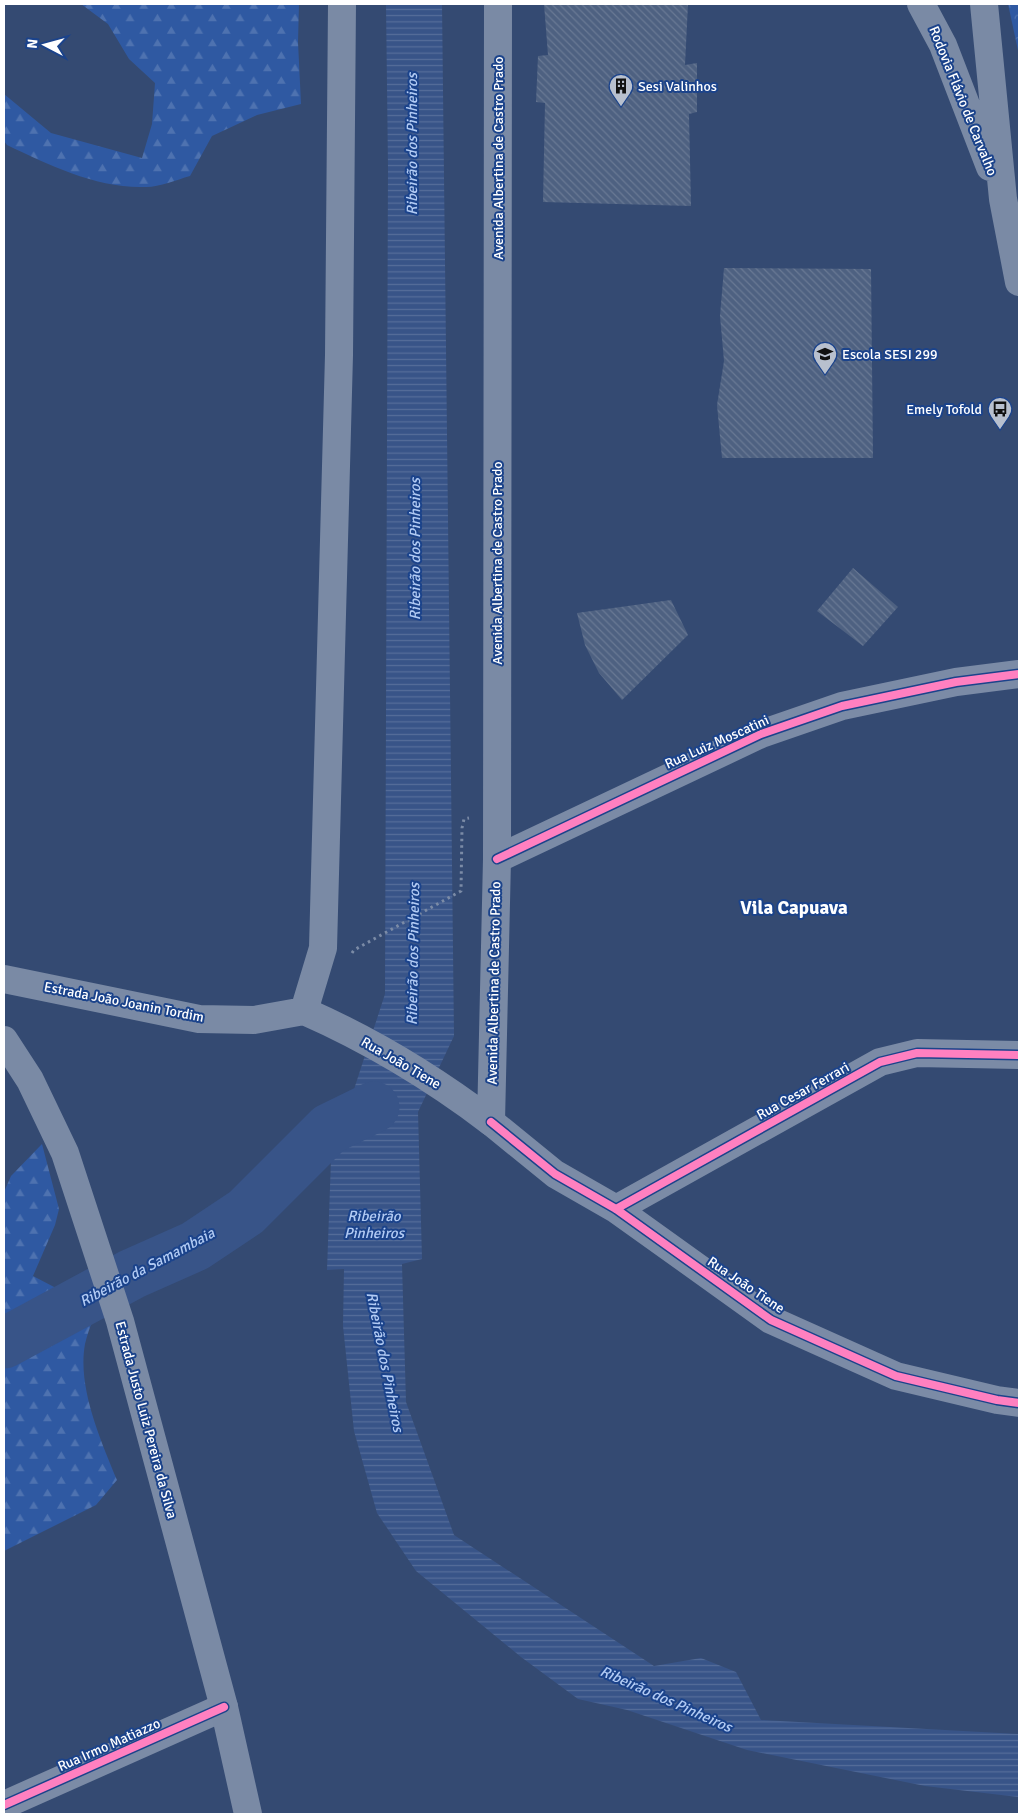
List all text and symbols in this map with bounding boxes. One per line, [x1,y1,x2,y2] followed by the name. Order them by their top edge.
[20,20,70,70] north arrow
[925,24,1001,178] street label: Rodovia Flávio de Carvalho
[24,38,42,49] text: N
[490,56,507,260] street label: Avenida Albertina de Castro Prado
[403,71,421,215] water label: Ribeirão dos Pinheiros
[608,73,634,107] building icon: Sesi Valinhos
[638,78,717,95] place label: Sesi Valinhos
[812,341,838,375] school or university icon: Escola SESI 299
[842,346,938,363] place label: Escola SESI 299
[987,396,1013,430] bus stop icon: Emely Tofold
[906,401,982,418] place label: Emely Tofold
[489,461,506,665] street label: Avenida Albertina de Castro Prado
[406,476,424,620] water label: Ribeirão dos Pinheiros
[662,711,772,773] street label: Rua Luiz Moscatini
[403,881,423,1025] water label: Ribeirão dos Pinheiros
[484,881,504,1085] street label: Avenida Albertina de Castro Prado
[740,896,848,920] district label: Vila Capuava
[42,978,206,1026] street label: Estrada João Joanin Tordim
[358,1033,444,1093] street label: Rua João Tiene
[754,1059,852,1123] street label: Rua Cesar Ferrari
[344,1207,405,1242] water label: Ribeirão Pinheiros
[76,1224,218,1310] water label: Ribeirão da Samambaia
[704,1253,788,1317] street label: Rua João Tiene
[363,1290,408,1435] water label: Ribeirão dos Pinheiros
[111,1319,181,1521] street label: Estrada Justo Luiz Pereira da Silva
[597,1662,736,1737] water label: Ribeirão dos Pinheiros
[55,1715,163,1775] street label: Rua Irmo Matiazzo

